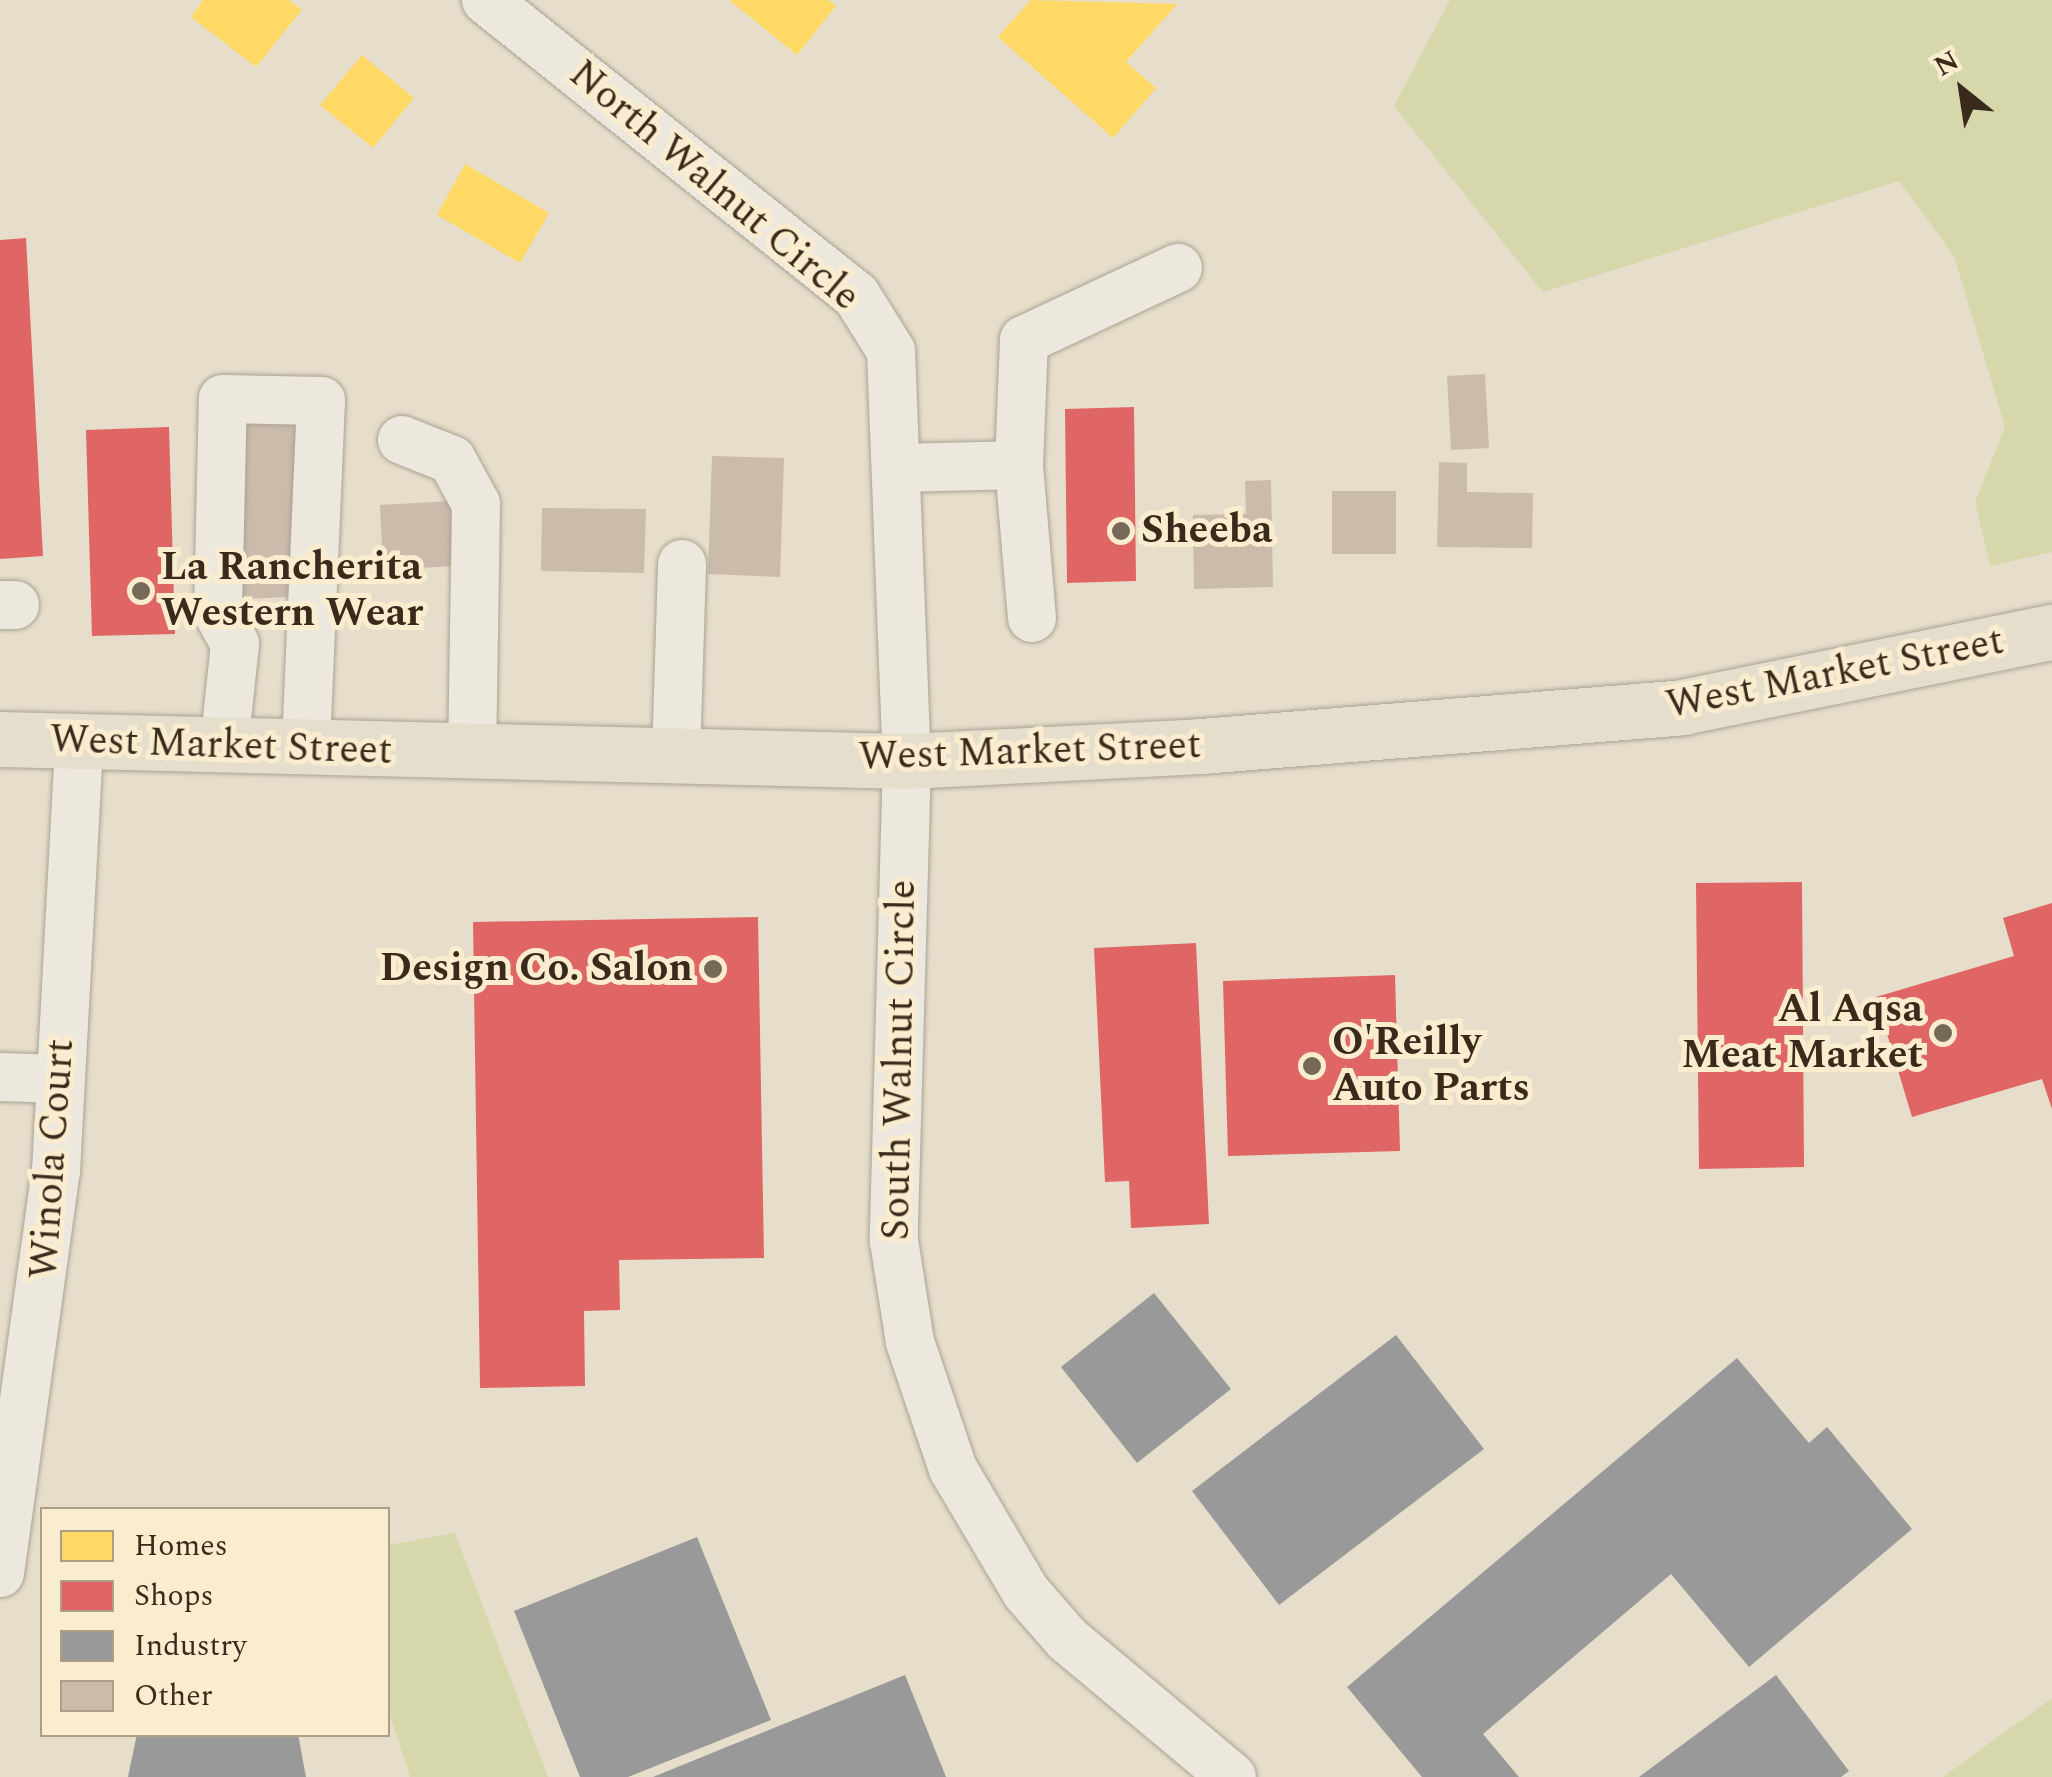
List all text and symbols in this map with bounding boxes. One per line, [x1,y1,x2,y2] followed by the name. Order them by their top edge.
[1926,39,1967,88] text: N
[1912,40,2012,140] north arrow
[559,51,869,321] street label: North Walnut Circle
[1141,507,1272,555] place label: Sheeba
[1110,520,1132,542] marker: Sheeba
[161,544,423,638] place label: La Rancherita Western Wear
[130,580,152,602] marker: La Rancherita Western Wear
[1662,618,2008,730] street label: West Market Street
[49,716,393,776] street label: West Market Street
[858,722,1202,782] street label: West Market Street
[873,879,927,1241] street label: South Walnut Circle
[380,945,693,993] place label: Design Co. Salon
[702,958,724,980] marker: Design Co. Salon
[1681,986,1923,1080] place label: Al Aqsa Meat Market
[1332,1019,1530,1113] place label: O'Reilly Auto Parts
[1932,1022,1954,1044] marker: Al Aqsa Meat Market
[21,1037,85,1281] street label: Winola Court
[1301,1055,1323,1077] marker: O'Reilly Auto Parts
[40,1507,390,1737] legend
[134,1523,228,1569] text: Homes
[134,1573,214,1619] text: Shops
[134,1623,247,1669] text: Industry
[134,1673,213,1719] text: Other

